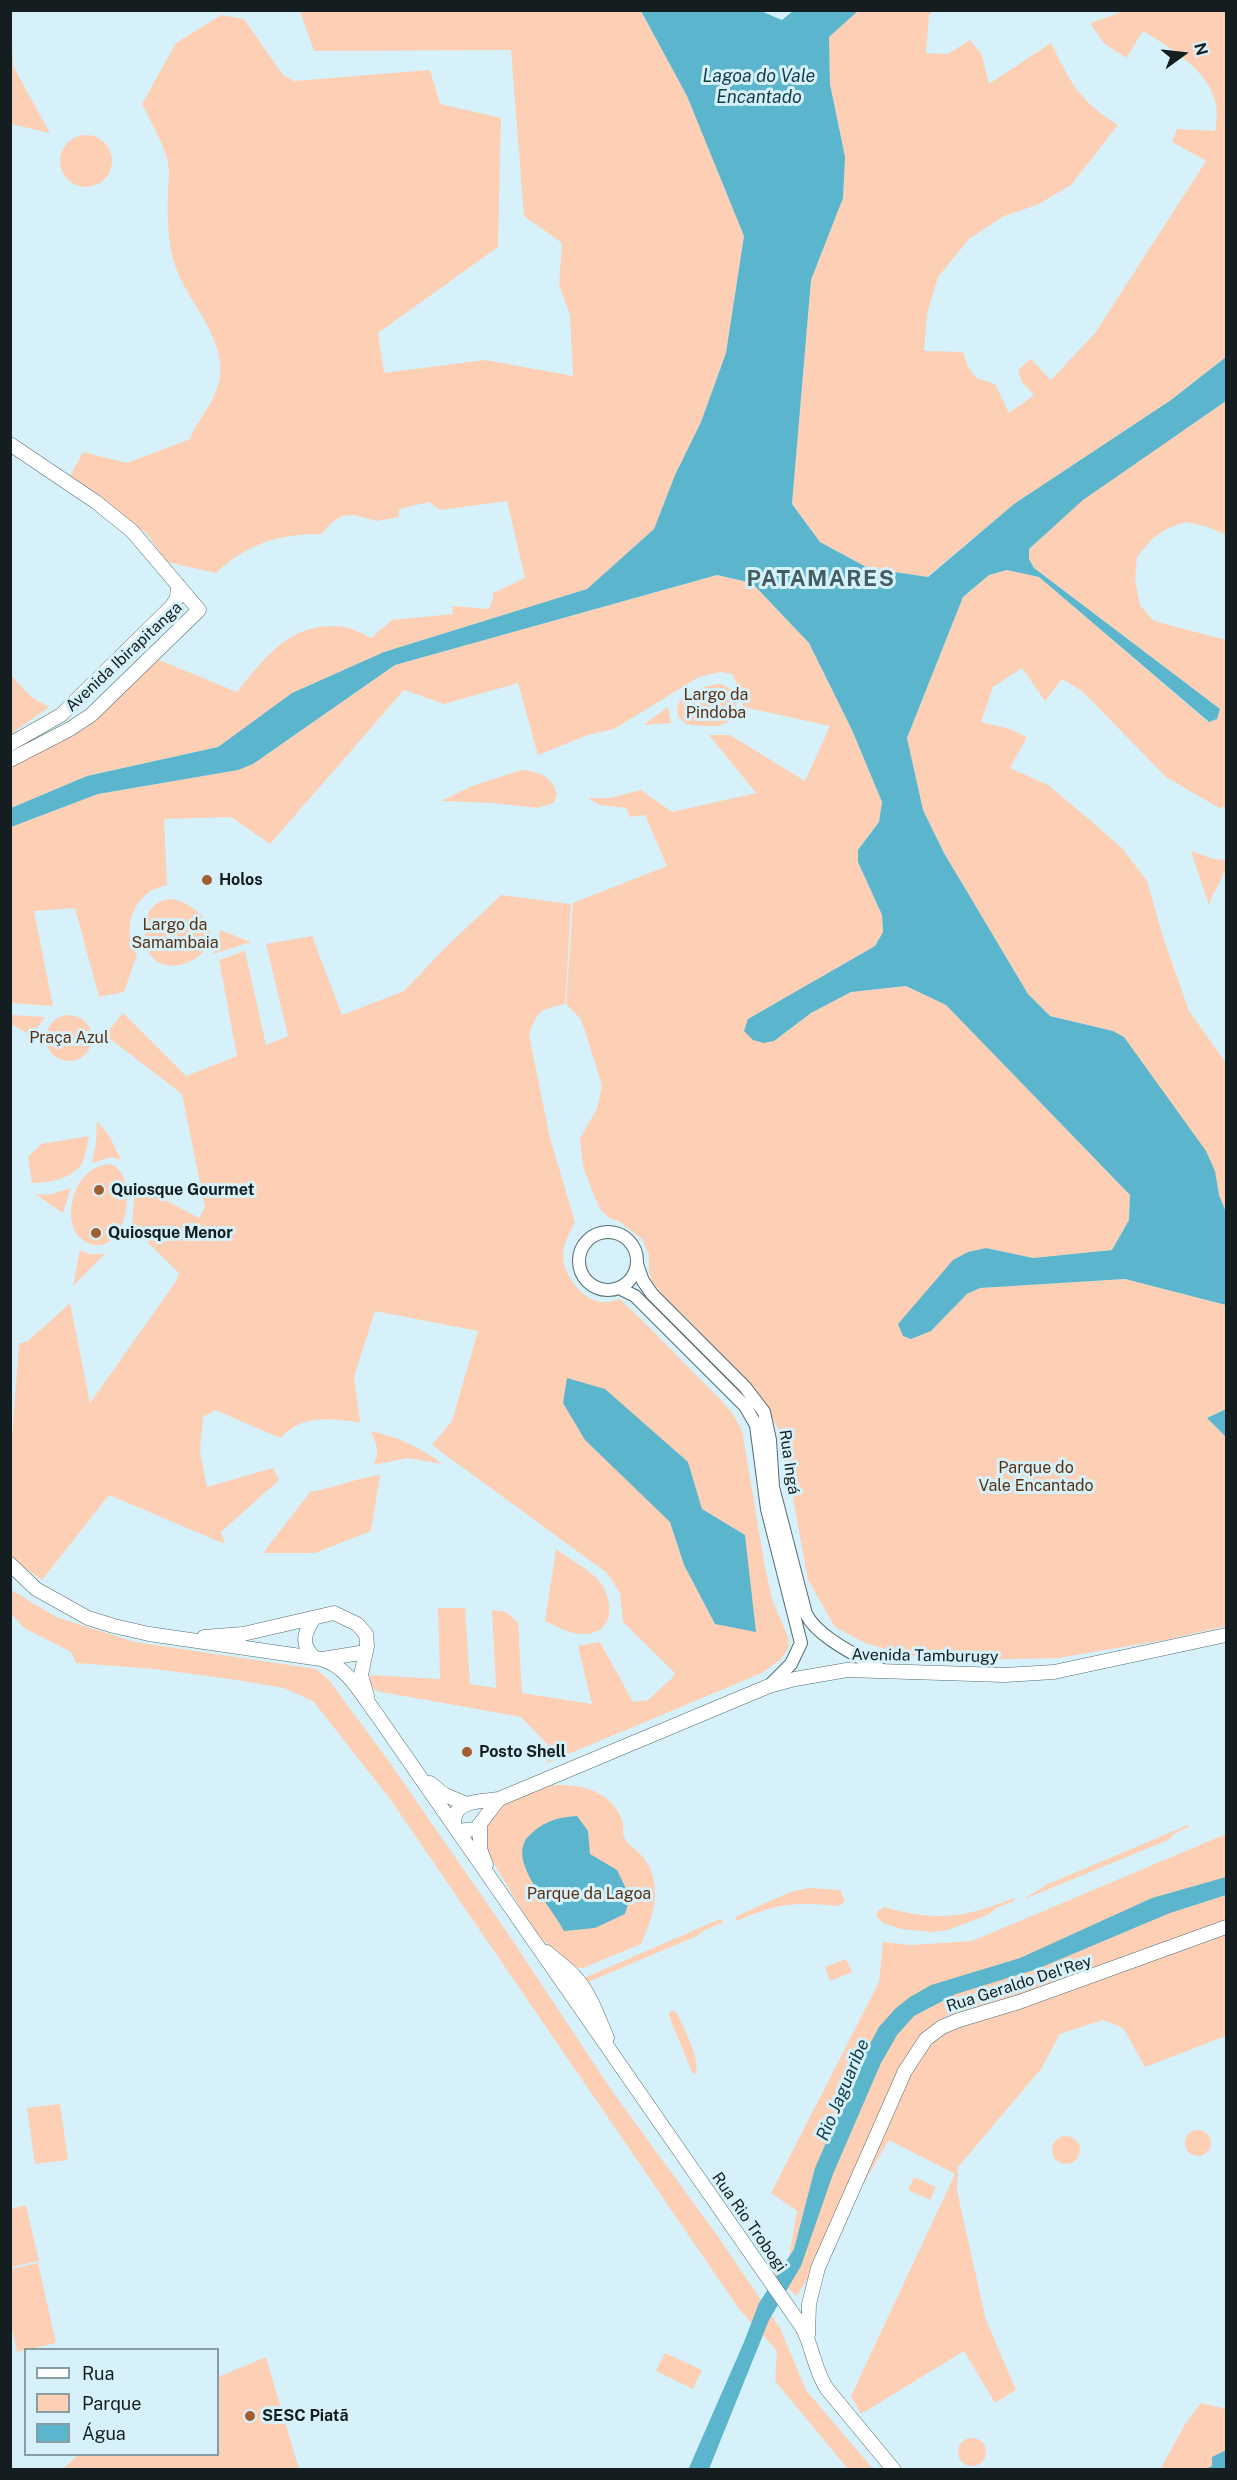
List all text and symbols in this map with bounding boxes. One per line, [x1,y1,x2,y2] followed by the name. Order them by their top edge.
[1153,24,1213,84] north arrow
[1190,41,1212,58] text: N
[703,65,815,107] water label: Lagoa do Vale Encantado
[747,566,895,592] district label: PATAMARES
[62,598,186,716] street label: Avenida Ibirapitanga
[684,685,748,723] park label: Largo da Pindoba
[219,870,263,890] place label: Holos
[200,873,214,887] marker: Holos
[131,915,219,953] park label: Largo da Samambaia
[29,1028,109,1048] park label: Praça Azul
[111,1180,254,1200] place label: Quiosque Gourmet
[92,1183,106,1197] marker: Quiosque Gourmet
[108,1223,233,1243] place label: Quiosque Menor
[89,1226,103,1240] marker: Quiosque Menor
[775,1428,803,1496] street label: Rua Ingá
[978,1458,1094,1496] park label: Parque do Vale Encantado
[851,1645,999,1667] street label: Avenida Tamburugy
[479,1742,566,1762] place label: Posto Shell
[460,1745,474,1759] marker: Posto Shell
[527,1884,651,1904] park label: Parque da Lagoa
[944,1951,1094,2017] street label: Rua Geraldo Del'Rey
[812,2036,874,2144] water label: Rio Jaguaribe
[708,2169,790,2275] street label: Rua Rio Trobogi
[24,2348,219,2456] legend
[82,2363,114,2384] text: Rua
[82,2393,142,2414] text: Parque
[262,2406,349,2426] place label: SESC Piatã
[243,2409,257,2423] marker: SESC Piatã
[82,2423,126,2444] text: Água

